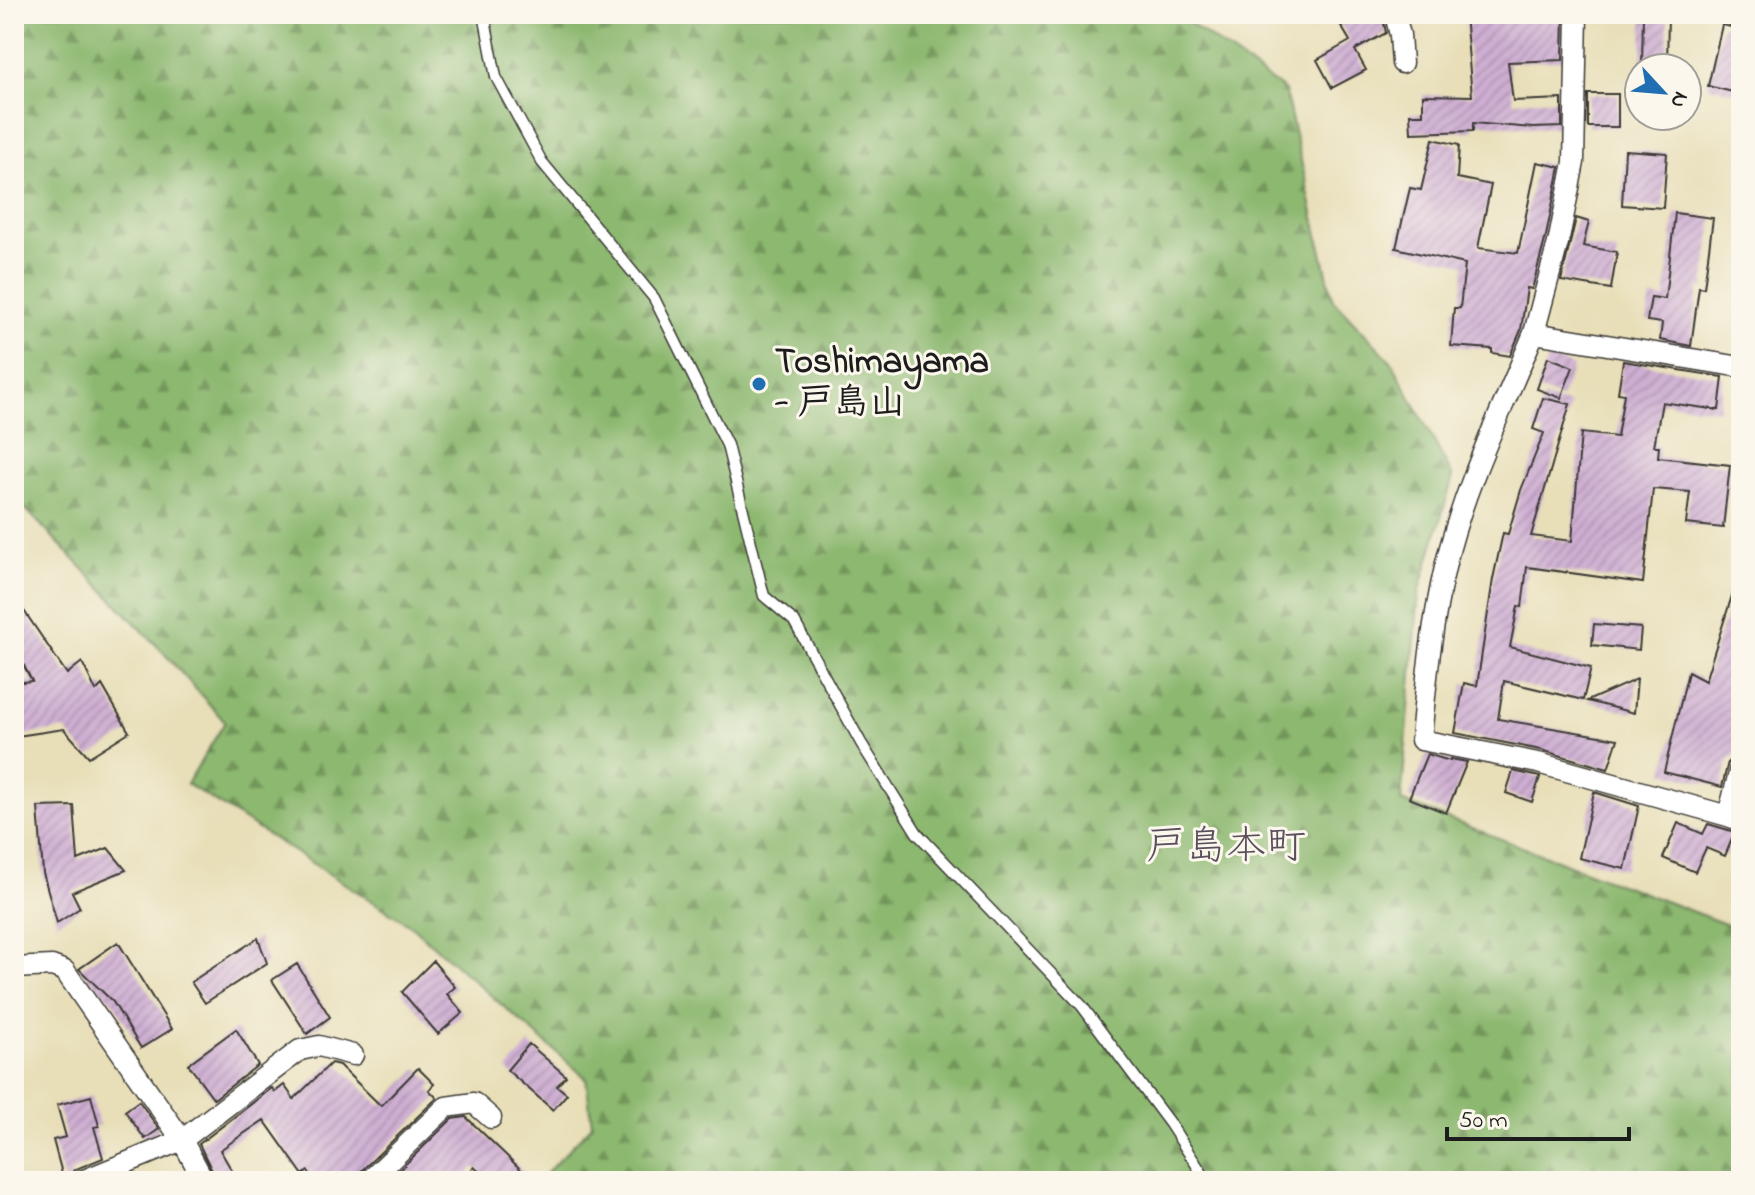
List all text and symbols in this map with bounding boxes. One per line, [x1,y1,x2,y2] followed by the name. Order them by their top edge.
[1623,52,1703,132] north arrow
[1661,86,1696,113] text: N
[774,337,989,431] place label: Toshimayama - 戸島山
[750,375,768,393] marker: Toshimayama - 戸島山
[1146,819,1306,878] district label: 戸島本町
[1447,1091,1629,1141] scale bar
[1459,1104,1508,1139] text: 50 m

